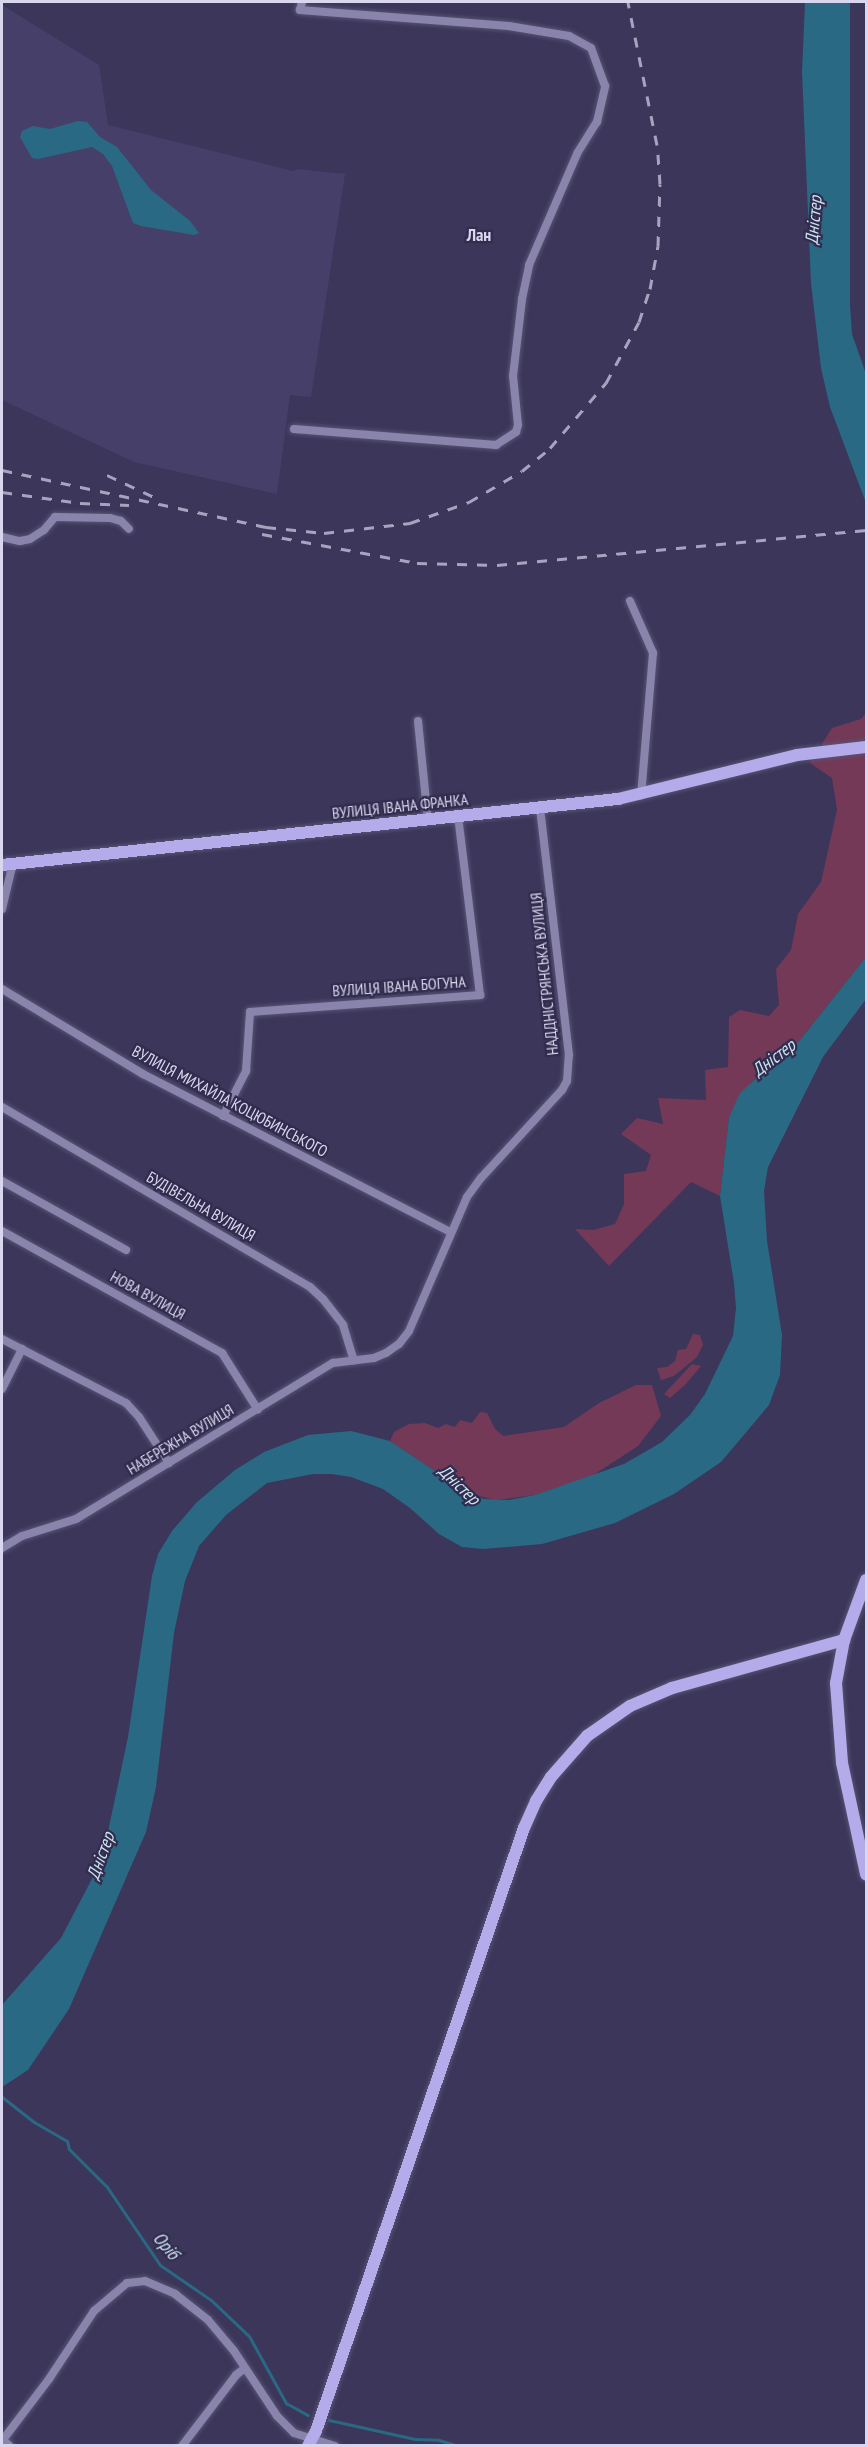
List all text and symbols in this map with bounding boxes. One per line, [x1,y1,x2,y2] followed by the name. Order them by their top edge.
[801,195,827,245] water label: Дністер
[467,224,491,246] district label: Лан
[331,789,469,823] street label: ВУЛИЦЯ ІВАНА ФРАНКА
[526,891,562,1057] street label: НАДДНІСТРЯНСЬКА ВУЛИЦЯ
[331,972,467,1000] street label: ВУЛИЦЯ ІВАНА БОГУНА
[748,1035,800,1081] water label: Дністер
[129,1041,331,1161] street label: ВУЛИЦЯ МИХАЙЛА КОЦЮБИНСЬКОГО
[143,1167,259,1245] street label: БУДІВЕЛЬНА ВУЛИЦЯ
[107,1266,189,1324] street label: НОВА ВУЛИЦЯ
[123,1399,237,1479] street label: НАБЕРЕЖНА ВУЛИЦЯ
[434,1460,484,1510] water label: Дністер
[83,1830,119,1882] water label: Дністер
[148,2228,184,2264] water label: Оріб

